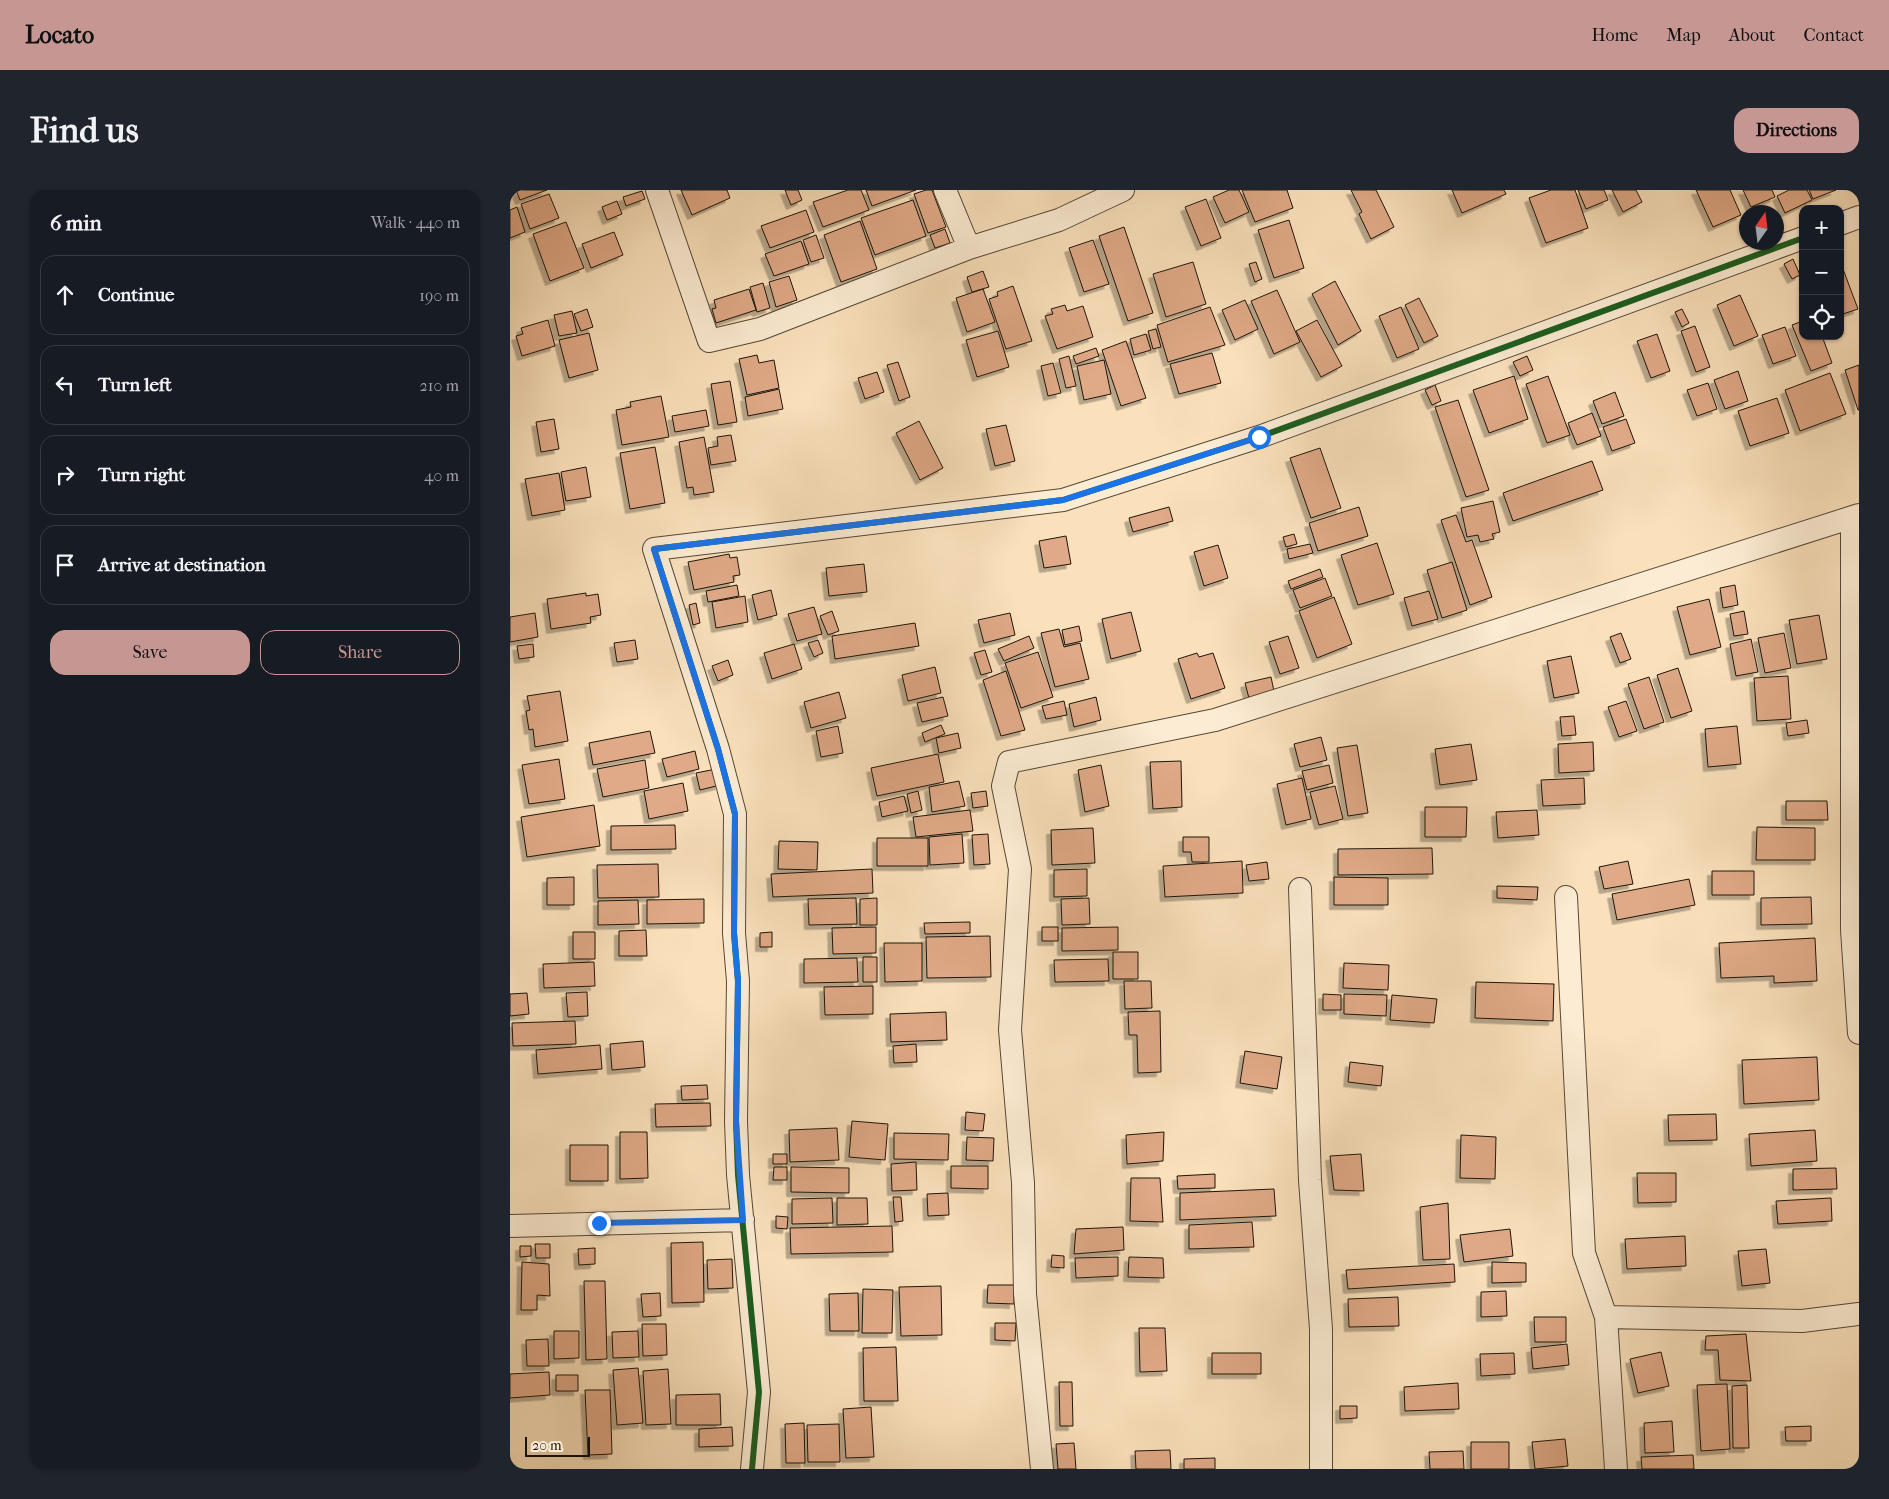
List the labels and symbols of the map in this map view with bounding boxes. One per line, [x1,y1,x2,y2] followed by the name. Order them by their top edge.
[1739,205,1784,250] north arrow
[1248,426,1271,449] route start
[588,1212,611,1235] route end
[525,1434,590,1457] scale bar

